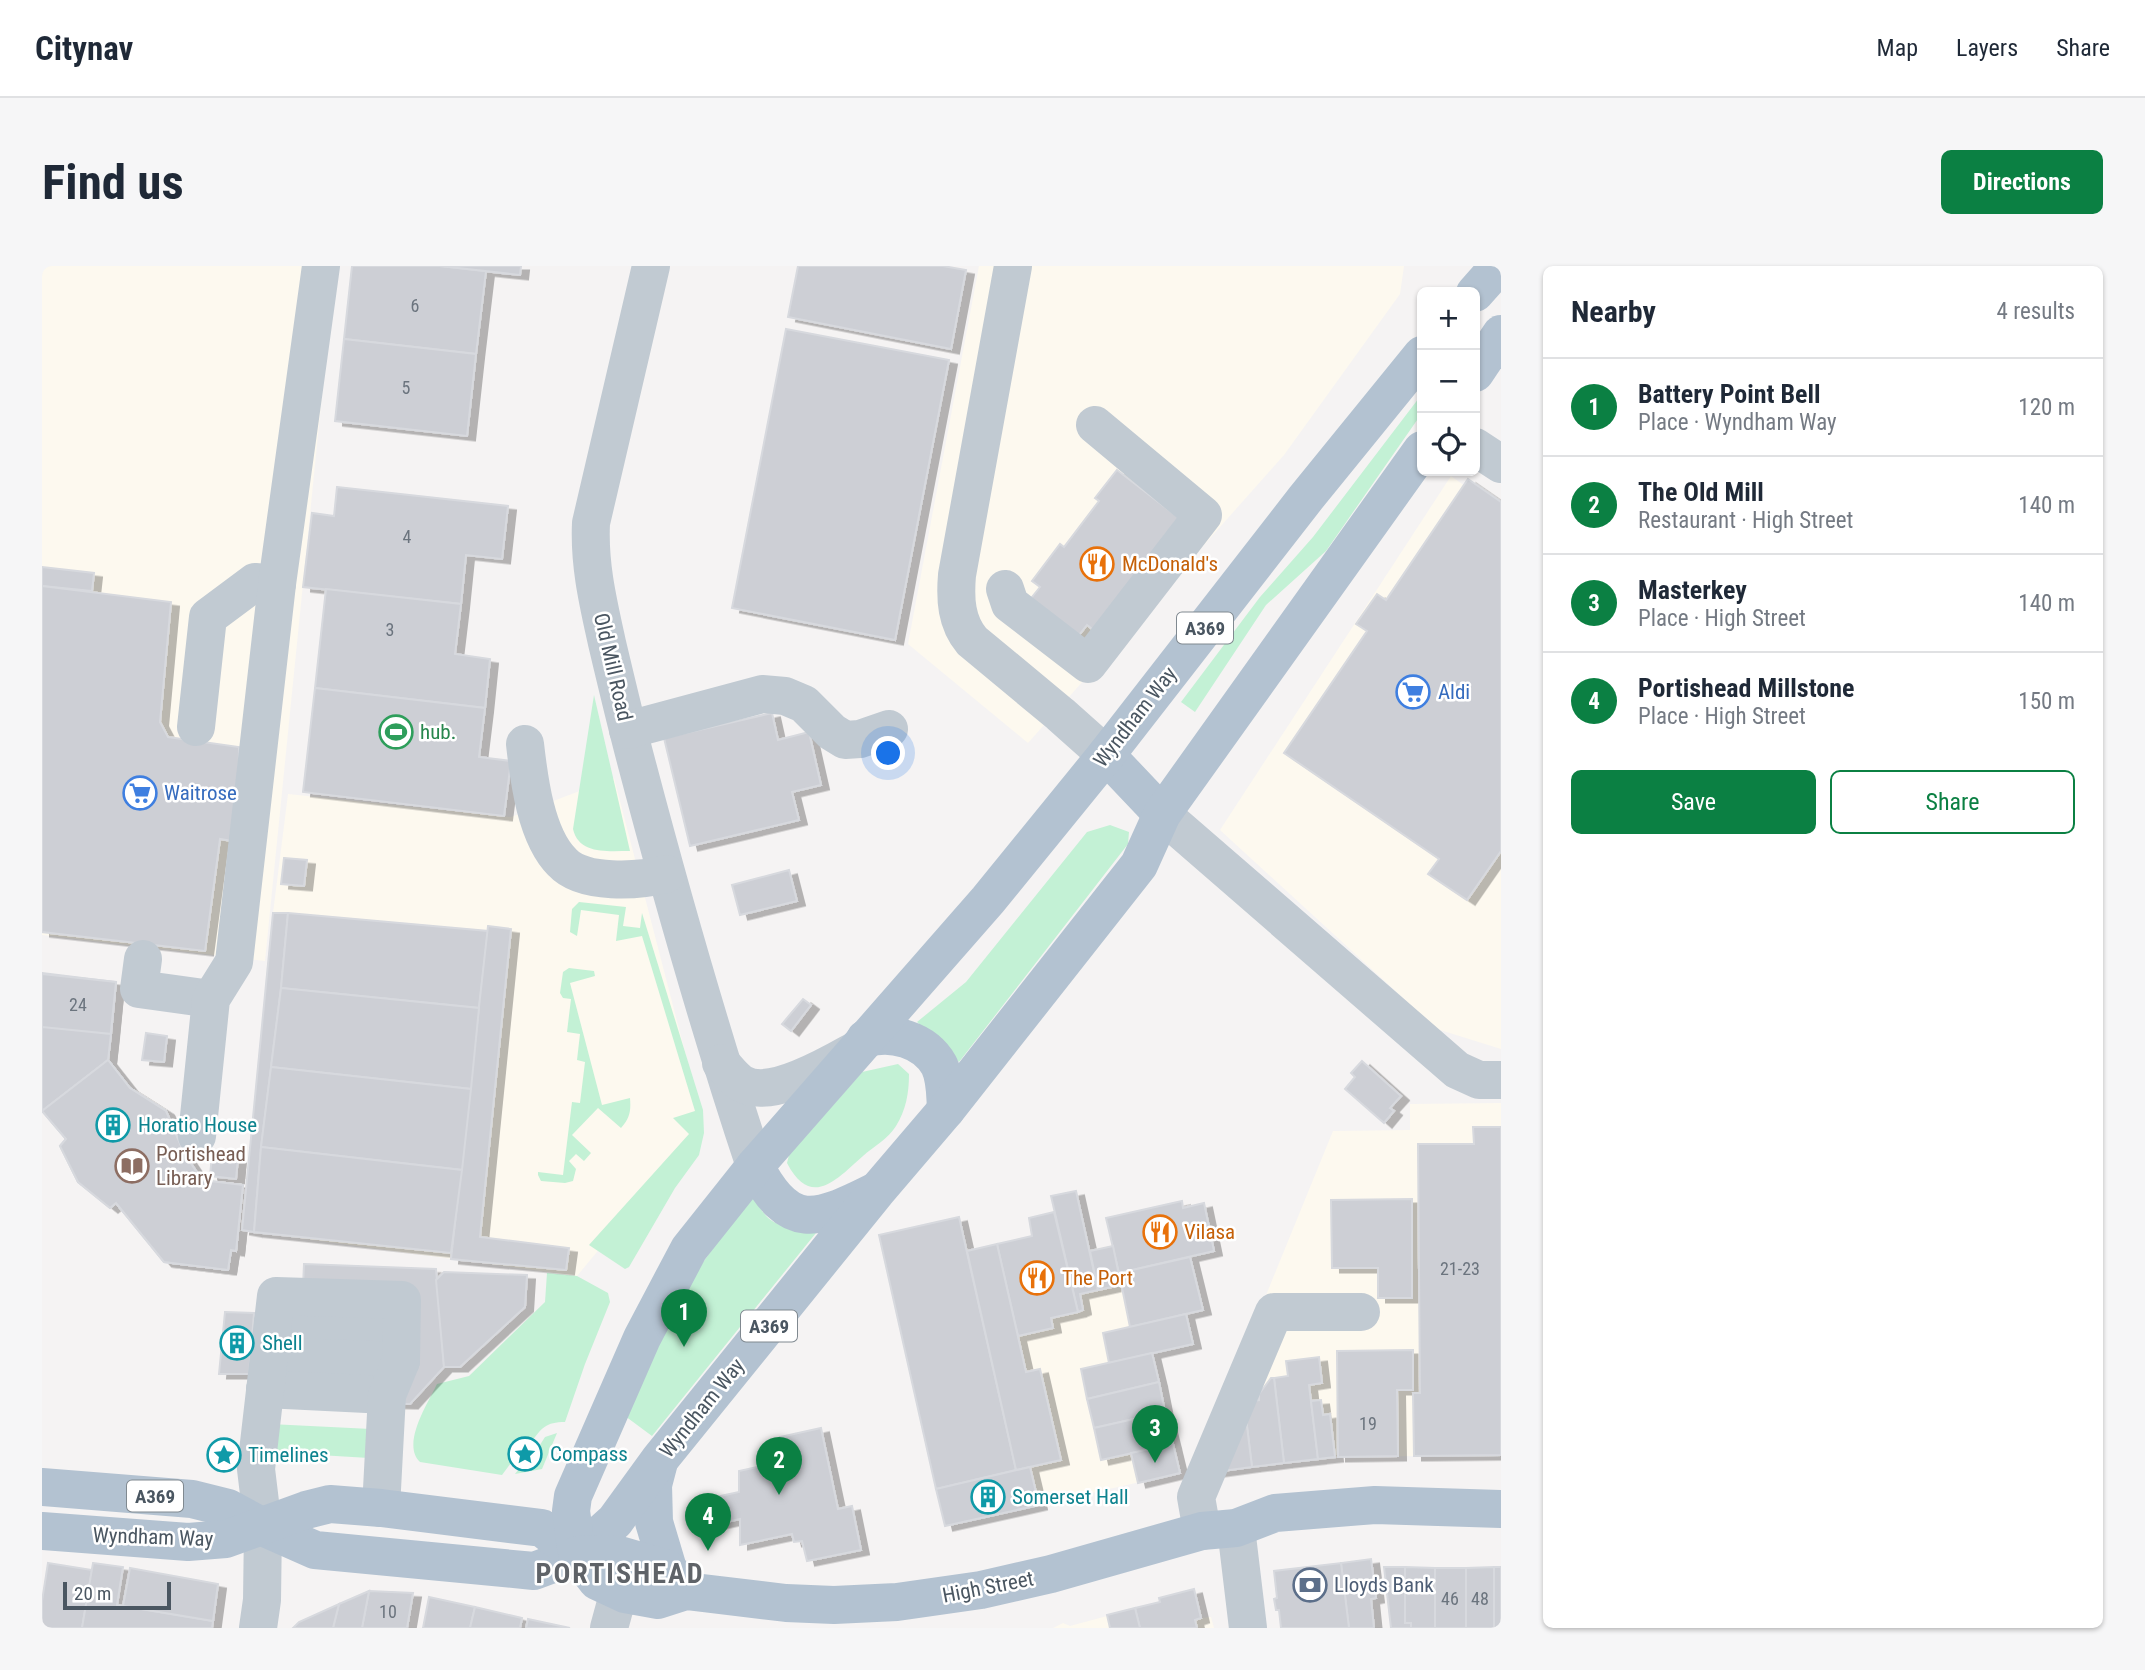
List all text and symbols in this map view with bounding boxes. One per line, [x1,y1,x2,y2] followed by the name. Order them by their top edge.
[35,29,133,68] text: Citynav
[1877,34,1918,62] text: Map
[1956,34,2018,62] text: Layers
[2056,34,2110,62] text: Share
[1941,150,2103,214] button: Directions
[42,154,184,211] text: Find us
[1417,287,1480,476] map controls
[1417,287,1480,350] button: +
[1571,294,1656,329] text: Nearby
[411,295,419,316] house number: 6
[1997,298,2075,325] text: 4 results
[1417,350,1480,413] button: −
[402,377,411,398] house number: 5
[1638,379,1821,409] text: Battery Point Bell
[1588,394,1600,421] text: 1
[2018,394,2075,421] text: 120 m
[1638,409,1837,436] text: Place · Wyndham Way
[1417,413,1480,476] button: locate
[1638,477,1764,507] text: The Old Mill
[1588,492,1600,519] text: 2
[2018,492,2075,519] text: 140 m
[1638,507,1853,534] text: Restaurant · High Street
[403,526,412,547] house number: 4
[1078,545,1116,583] restaurant icon: McDonald's
[1122,552,1218,576] place label: McDonald's
[1638,575,1747,605] text: Masterkey
[1588,590,1600,617] text: 3
[2018,590,2075,617] text: 140 m
[1638,605,1806,632] text: Place · High Street
[589,611,637,723] street label: Old Mill Road
[1177,612,1233,644] road number: A369
[386,619,394,640] house number: 3
[1088,662,1182,772] street label: Wyndham Way
[1394,673,1432,711] supermarket icon: Aldi
[1638,673,1854,703] text: Portishead Millstone
[1438,680,1470,704] place label: Aldi
[1588,688,1600,715] text: 4
[2018,688,2075,715] text: 150 m
[1638,703,1806,730] text: Place · High Street
[377,713,415,751] sports icon: hub.
[420,720,456,744] place label: hub.
[871,736,905,770] your location
[1571,770,1816,834] button: Save
[1830,770,2075,834] button: Share
[121,774,159,812] supermarket icon: Waitrose
[164,781,237,805] place label: Waitrose
[69,994,87,1015] house number: 24
[94,1106,132,1144] building icon: Horatio House
[138,1113,257,1137] place label: Horatio House
[156,1142,246,1190] place label: Portishead Library
[113,1147,151,1185] library icon: Portishead Library
[1141,1213,1179,1251] restaurant icon: Vilasa
[1184,1220,1235,1244] place label: Vilasa
[1440,1258,1480,1279] house number: 21-23
[1018,1259,1056,1297] restaurant icon: The Port
[1062,1266,1133,1290] place label: The Port
[661,1289,707,1347] pin: 1
[741,1310,797,1342] road number: A369
[218,1324,256,1362] building icon: Shell
[262,1331,303,1355] place label: Shell
[655,1353,749,1462] street label: Wyndham Way
[1132,1405,1178,1463] pin: 3
[1359,1413,1377,1434] house number: 19
[506,1435,544,1473] place icon: Compass
[205,1436,243,1474] place icon: Timelines
[756,1437,802,1495] pin: 2
[550,1442,628,1466] place label: Compass
[248,1443,329,1467] place label: Timelines
[969,1478,1007,1516] building icon: Somerset Hall
[127,1480,183,1512] road number: A369
[1012,1485,1129,1509] place label: Somerset Hall
[685,1493,731,1551] pin: 4
[92,1523,214,1551] street label: Wyndham Way
[536,1557,704,1590] district label: PORTISHEAD
[940,1566,1036,1608] street label: High Street
[1291,1566,1329,1604] bank icon: Lloyds Bank
[1334,1573,1434,1597] place label: Lloyds Bank
[63,1579,172,1611] scale bar
[74,1582,111,1605] text: 20 m
[1441,1588,1459,1609] house number: 46
[1471,1588,1489,1609] house number: 48
[379,1601,397,1622] house number: 10

